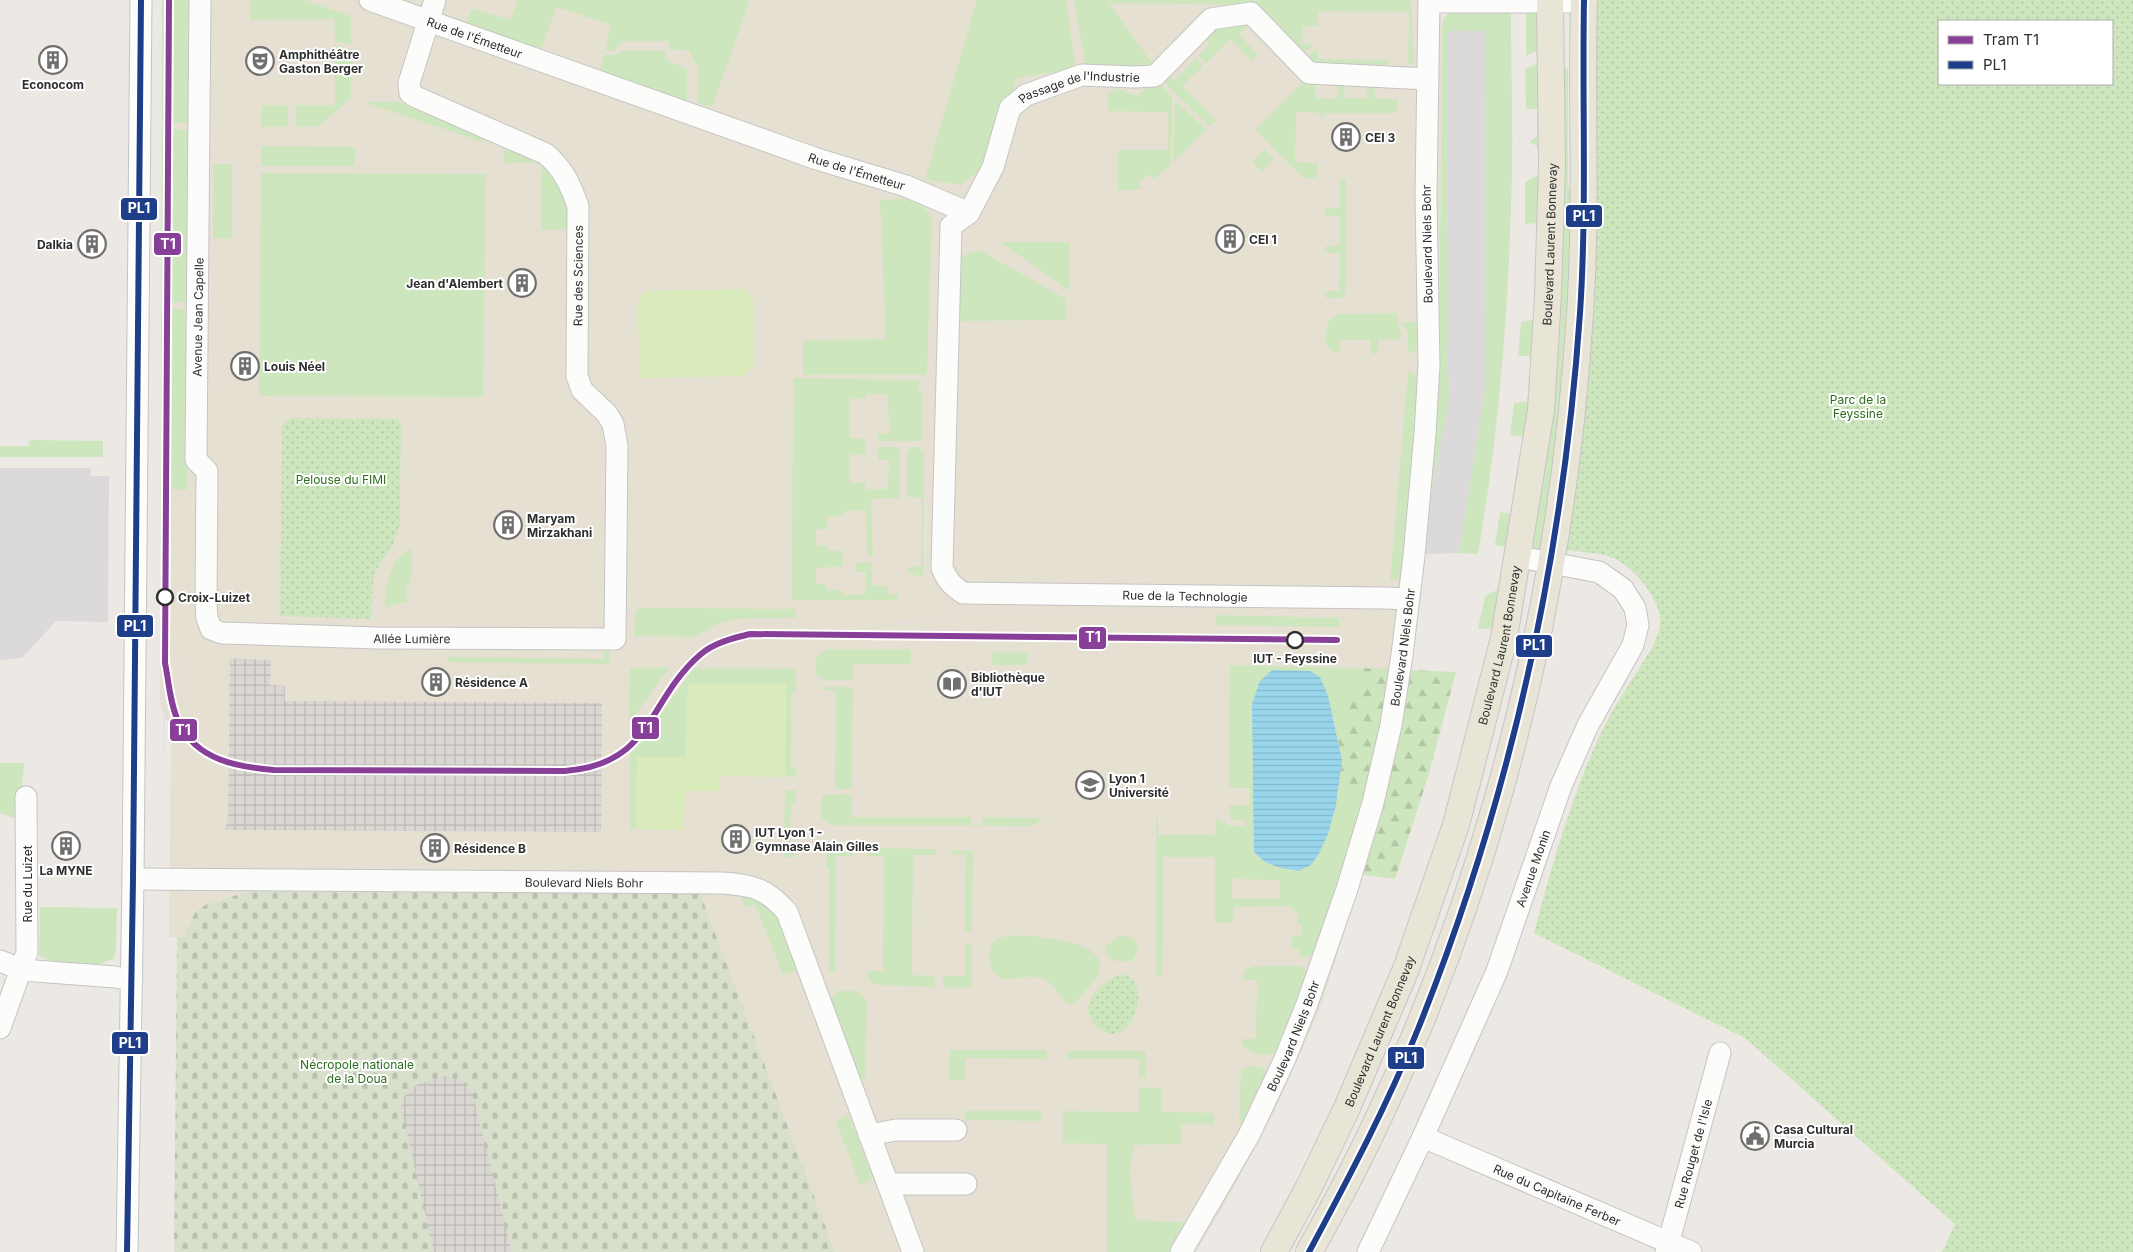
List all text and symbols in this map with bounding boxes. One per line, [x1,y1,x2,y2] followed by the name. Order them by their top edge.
[425,13,525,61] street label: Rue de l'Émetteur
[1938,20,2113,85] legend
[1983,30,2039,49] text: Tram T1
[38,45,68,75] building icon: Econocom
[245,46,275,76] theatre icon: Amphithéâtre Gaston Berger
[279,47,363,76] place label: Amphithéâtre Gaston Berger
[1983,55,2006,74] text: PL1
[1015,67,1140,106] street label: Passage de l'Industrie
[22,77,84,92] place label: Econocom
[1331,122,1361,152] building icon: CEI 3
[1365,130,1395,145] place label: CEI 3
[806,149,907,193] street label: Rue de l'Émetteur
[1539,162,1560,326] street label: Boulevard Laurent Bonnevay
[1418,184,1436,303] street label: Boulevard Niels Bohr
[120,197,158,221] line badge: PL1
[128,199,150,216] text: PL1
[1565,204,1603,228] line badge: PL1
[1573,207,1595,224] text: PL1
[1215,224,1245,254] building icon: CEI 1
[570,225,585,326] street label: Rue des Sciences
[77,229,107,259] building icon: Dalkia
[153,232,182,256] line badge: T1
[1249,232,1277,247] place label: CEI 1
[160,235,176,252] text: T1
[37,237,73,252] place label: Dalkia
[189,257,207,377] street label: Avenue Jean Capelle
[507,268,537,298] building icon: Jean d'Alembert
[406,276,504,291] place label: Jean d'Alembert
[230,351,260,381] building icon: Louis Néel
[264,359,325,374] place label: Louis Néel
[1830,392,1886,421] park label: Parc de la Feyssine
[296,472,386,487] park label: Pelouse du FIMI
[493,510,523,540] building icon: Maryam Mirzakhani
[527,511,592,540] place label: Maryam Mirzakhani
[1475,564,1523,726] street label: Boulevard Laurent Bonnevay
[1122,587,1248,605] street label: Rue de la Technologie
[1387,587,1418,707] street label: Boulevard Niels Bohr
[156,588,174,606] marker: Croix-Luizet
[178,590,251,605] place label: Croix-Luizet
[116,614,154,638] line badge: PL1
[124,617,146,634] text: PL1
[1078,626,1107,650] line badge: T1
[1085,628,1101,645] text: T1
[373,630,450,646] street label: Allée Lumière
[1286,631,1304,649] marker: IUT - Feyssine
[1515,634,1553,658] line badge: PL1
[1523,636,1545,653] text: PL1
[1253,651,1337,666] place label: IUT - Feyssine
[421,667,451,697] building icon: Résidence A
[937,669,967,699] library icon: Bibliothèque d'IUT
[971,670,1045,699] place label: Bibliothèque d'IUT
[455,675,528,690] place label: Résidence A
[631,716,660,740] line badge: T1
[169,718,198,742] line badge: T1
[637,719,653,736] text: T1
[175,721,191,738] text: T1
[1075,770,1105,800] school or university icon: Lyon 1 Université
[1109,771,1169,800] place label: Lyon 1 Université
[721,824,751,854] building icon: IUT Lyon 1 - Gymnase Alain Gilles
[755,825,879,854] place label: IUT Lyon 1 - Gymnase Alain Gilles
[1512,828,1553,909] street label: Avenue Monin
[51,831,81,861] building icon: La MYNE
[420,833,450,863] building icon: Résidence B
[454,841,526,856] place label: Résidence B
[20,845,35,923] street label: Rue du Luizet
[40,863,92,878] place label: La MYNE
[525,874,644,890] street label: Boulevard Niels Bohr
[1341,953,1418,1109] street label: Boulevard Laurent Bonnevay
[1263,978,1322,1094] street label: Boulevard Niels Bohr
[111,1031,149,1055] line badge: PL1
[119,1034,141,1051] text: PL1
[1387,1046,1425,1070] line badge: PL1
[1395,1049,1417,1066] text: PL1
[300,1057,414,1086] park label: Nécropole nationale de la Doua
[1671,1097,1715,1210] street label: Rue Rouget de l'Isle
[1740,1121,1770,1151] public building icon: Casa Cultural Murcia
[1774,1122,1853,1151] place label: Casa Cultural Murcia
[1491,1161,1624,1229] street label: Rue du Capitaine Ferber

